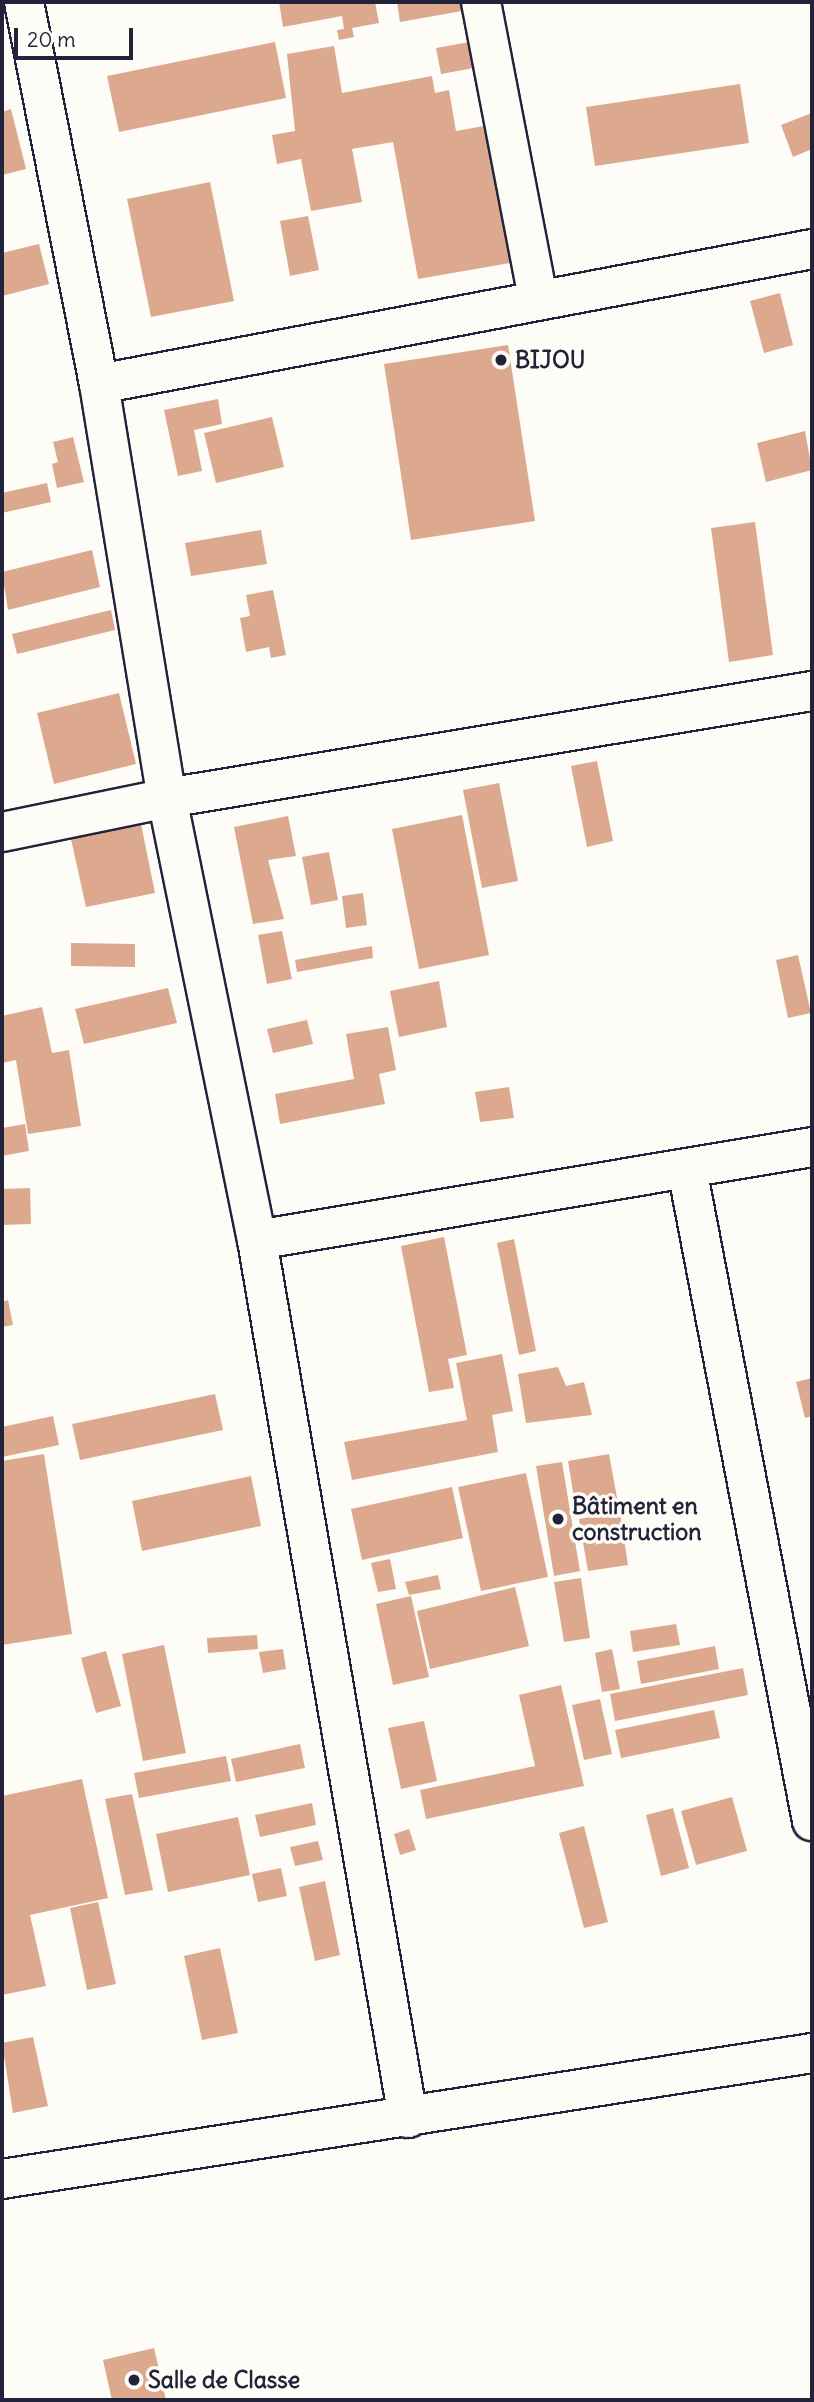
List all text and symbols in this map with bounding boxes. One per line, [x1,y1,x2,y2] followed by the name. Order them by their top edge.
[18,14,136,58] scale bar
[27,26,76,53] text: 20 m
[515,346,585,374] place label: BIJOU
[493,352,509,368] marker: BIJOU
[572,1492,702,1546] place label: Bâtiment en construction
[550,1511,566,1527] marker: Bâtiment en construction
[148,2366,300,2394] place label: Salle de Classe
[126,2372,142,2388] marker: Salle de Classe

